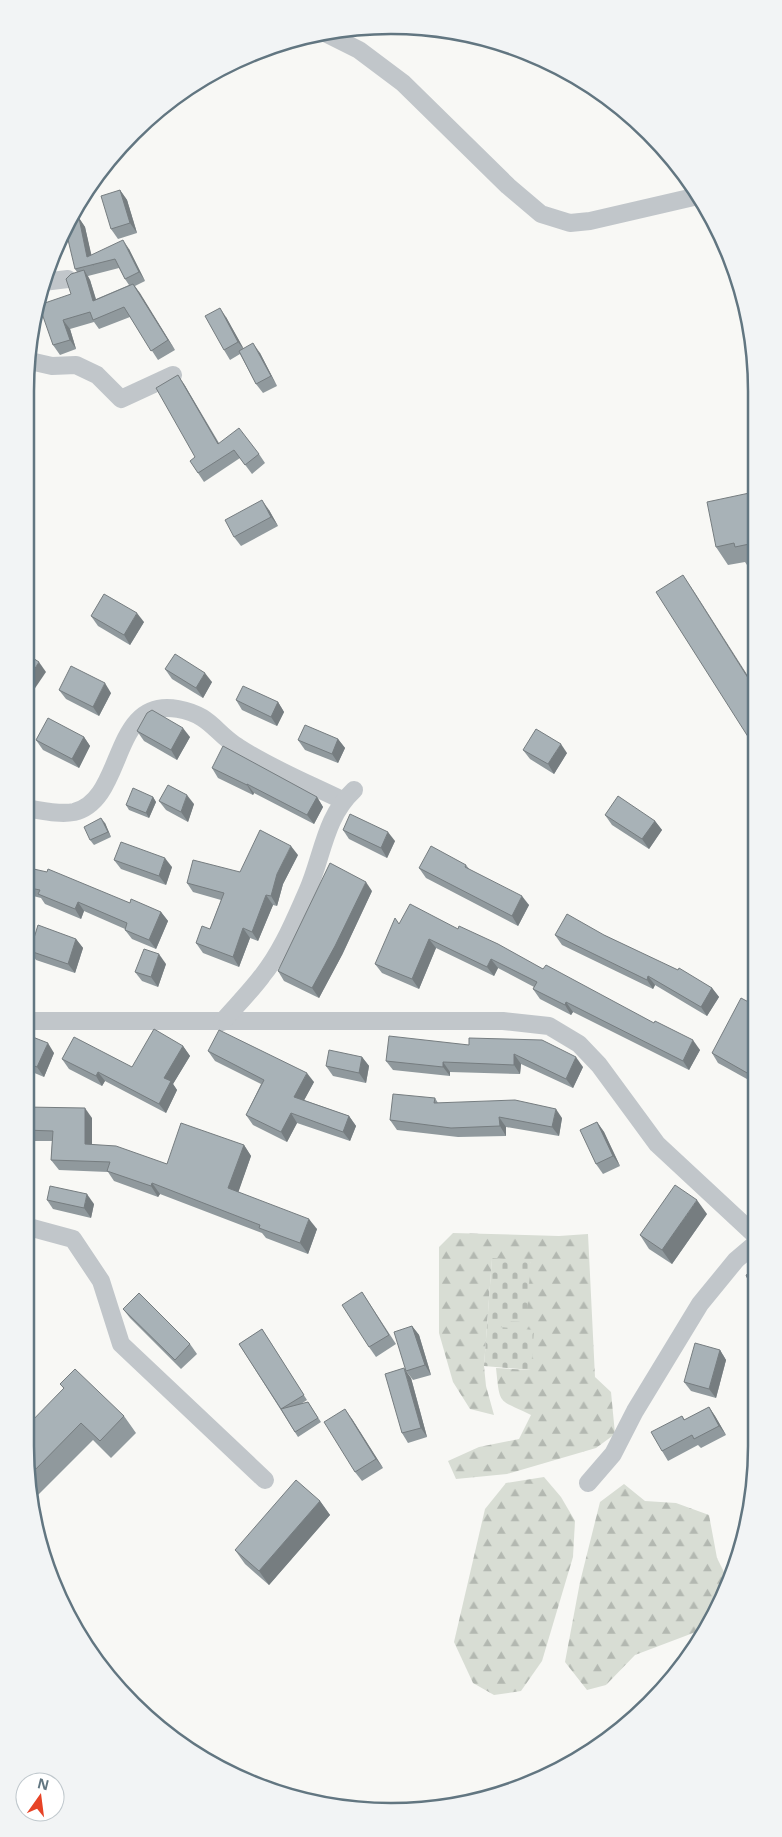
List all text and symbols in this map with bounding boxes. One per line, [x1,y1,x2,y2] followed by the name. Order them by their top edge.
[15,1772,65,1822] north arrow
[35,1773,51,1794] text: N

